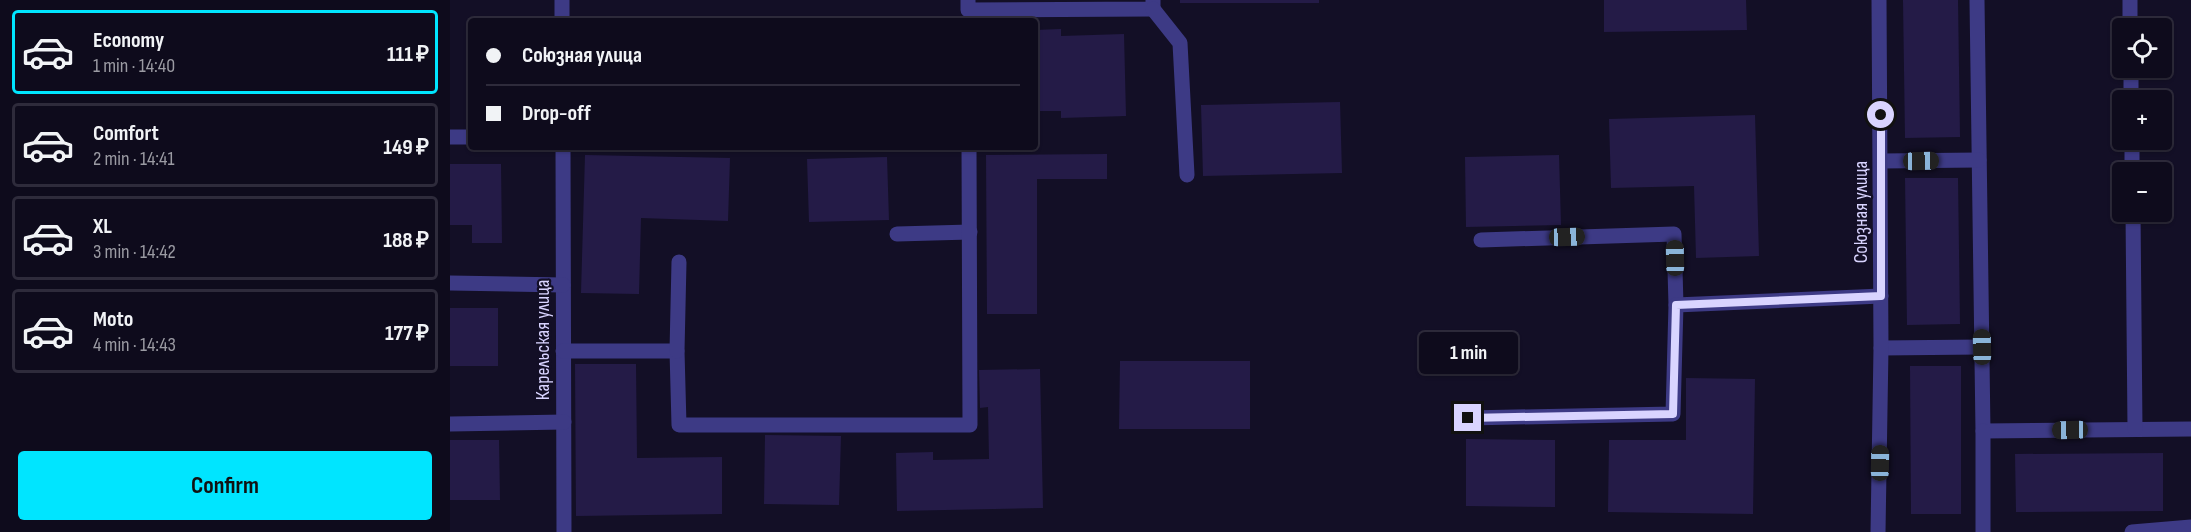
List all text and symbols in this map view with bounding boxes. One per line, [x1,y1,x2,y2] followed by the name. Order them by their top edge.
[2112,18,2172,222] map controls
[2112,18,2172,78] button: locate
[21,25,75,79] icon: car
[93,27,164,54] text: Economy
[387,41,429,68] text: 111 ₽
[522,42,642,69] text: Союзная улица
[93,54,175,78] text: 1 min · 14:40
[2112,90,2172,150] button: +
[522,100,591,127] text: Drop-off
[1867,101,1894,128] route start
[21,118,75,172] icon: car
[93,120,159,147] text: Comfort
[383,134,429,161] text: 149 ₽
[93,147,174,171] text: 2 min · 14:41
[1903,152,1939,170] car
[1849,161,1873,263] street label: Союзная улица
[2112,162,2172,222] button: −
[21,211,75,265] icon: car
[93,213,112,240] text: XL
[383,227,429,254] text: 188 ₽
[1549,227,1585,247] car
[93,240,176,264] text: 3 min · 14:42
[1666,240,1684,276] car
[531,280,555,400] street label: Карельская улица
[21,304,75,358] icon: car
[93,306,133,333] text: Moto
[385,320,429,347] text: 177 ₽
[1973,329,1991,365] car
[1418,331,1518,373] callout: 1 min
[93,333,176,357] text: 4 min · 14:43
[1450,341,1487,365] text: 1 min
[1454,404,1481,431] route end
[2052,421,2088,439] car
[1871,445,1889,481] car
[18,451,432,520] button: Confirm

